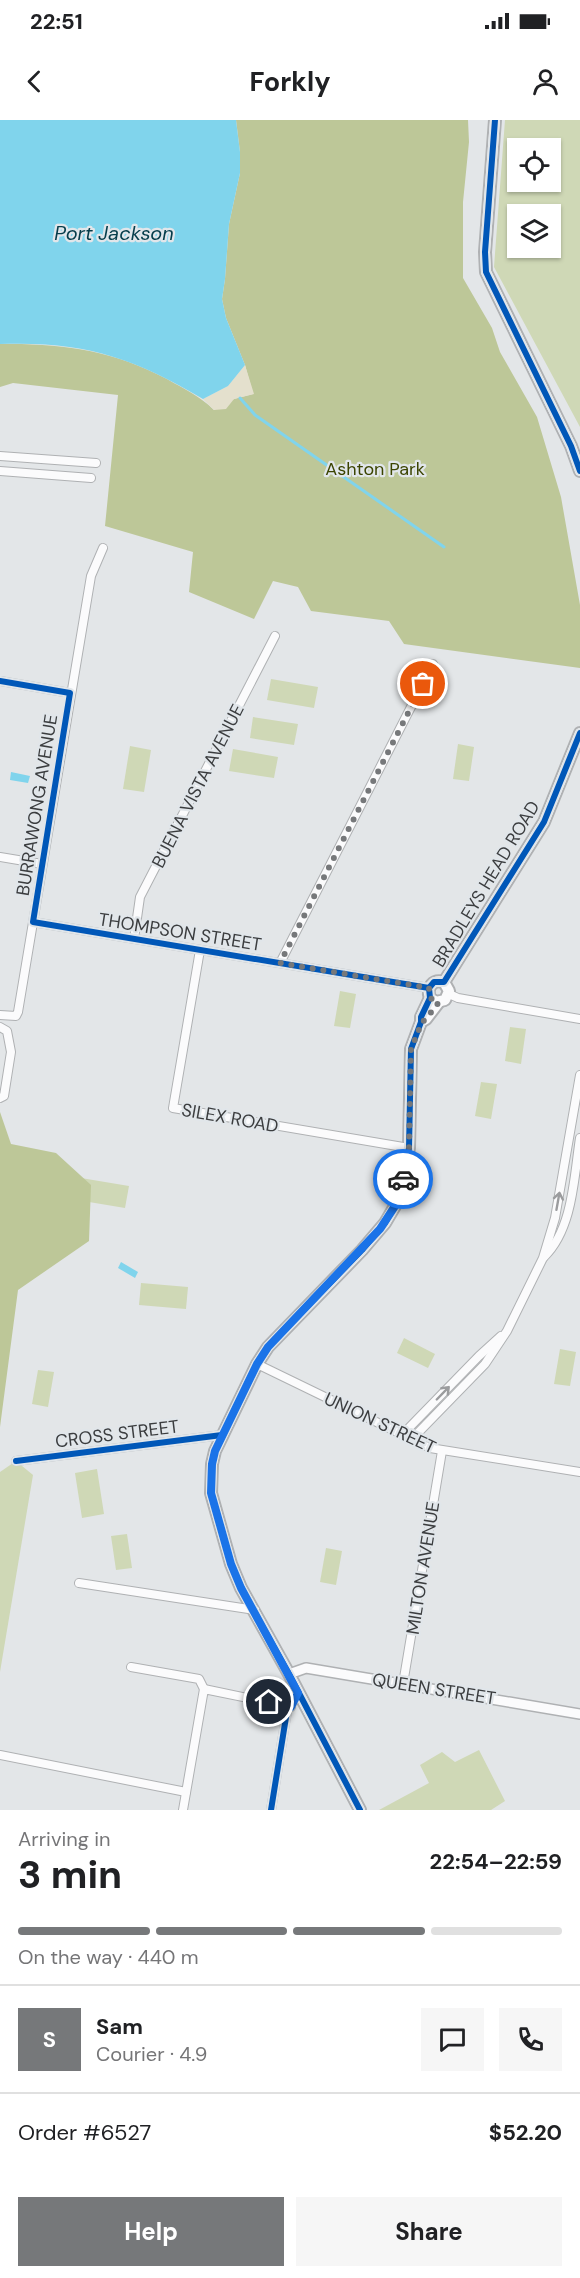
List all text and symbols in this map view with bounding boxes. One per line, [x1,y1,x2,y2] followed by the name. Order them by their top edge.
[30,7,83,36] text: 22:51
[250,64,330,99] text: Forkly
[18,65,51,98] icon: back
[529,65,562,98] icon: person
[507,138,561,258] map controls
[507,138,561,192] button: locate
[507,204,561,258] button: layers
[54,220,174,246] water label: Port Jackson
[325,457,425,481] park label: Ashton Park
[397,658,448,709] pin
[406,667,439,700] icon: bag
[146,700,250,872] street label: BUENA VISTA AVENUE
[11,713,63,897] street label: BURRAWONG AVENUE
[427,796,545,972] street label: BRADLEYS HEAD ROAD
[97,907,263,957] street label: THOMPSON STREET
[180,1098,280,1138] street label: SILEX ROAD
[373,1149,433,1209] courier
[387,1163,420,1196] icon: car
[553,1192,564,1212] one-way arrow
[435,1386,450,1401] one-way arrow
[320,1387,440,1459] street label: UNION STREET
[54,1414,180,1454] street label: CROSS STREET
[401,1500,445,1636] street label: MILTON AVENUE
[371,1667,497,1711] street label: QUEEN STREET
[243,1676,294,1727] pin
[252,1685,285,1718] icon: home
[18,1826,110,1852] text: Arriving in
[430,1847,562,1876] text: 22:54–22:59
[18,1849,122,1900] text: 3 min
[18,1944,199,1970] text: On the way · 440 m
[421,2008,484,2071] button: chat
[499,2008,562,2071] button: phone
[96,2012,143,2041] text: Sam
[43,2025,56,2054] text: S
[96,2041,207,2067] text: Courier · 4.9
[18,2118,151,2147] text: Order #6527
[489,2118,562,2147] text: $52.20
[18,2197,284,2266] button: Help
[296,2197,562,2266] button: Share

